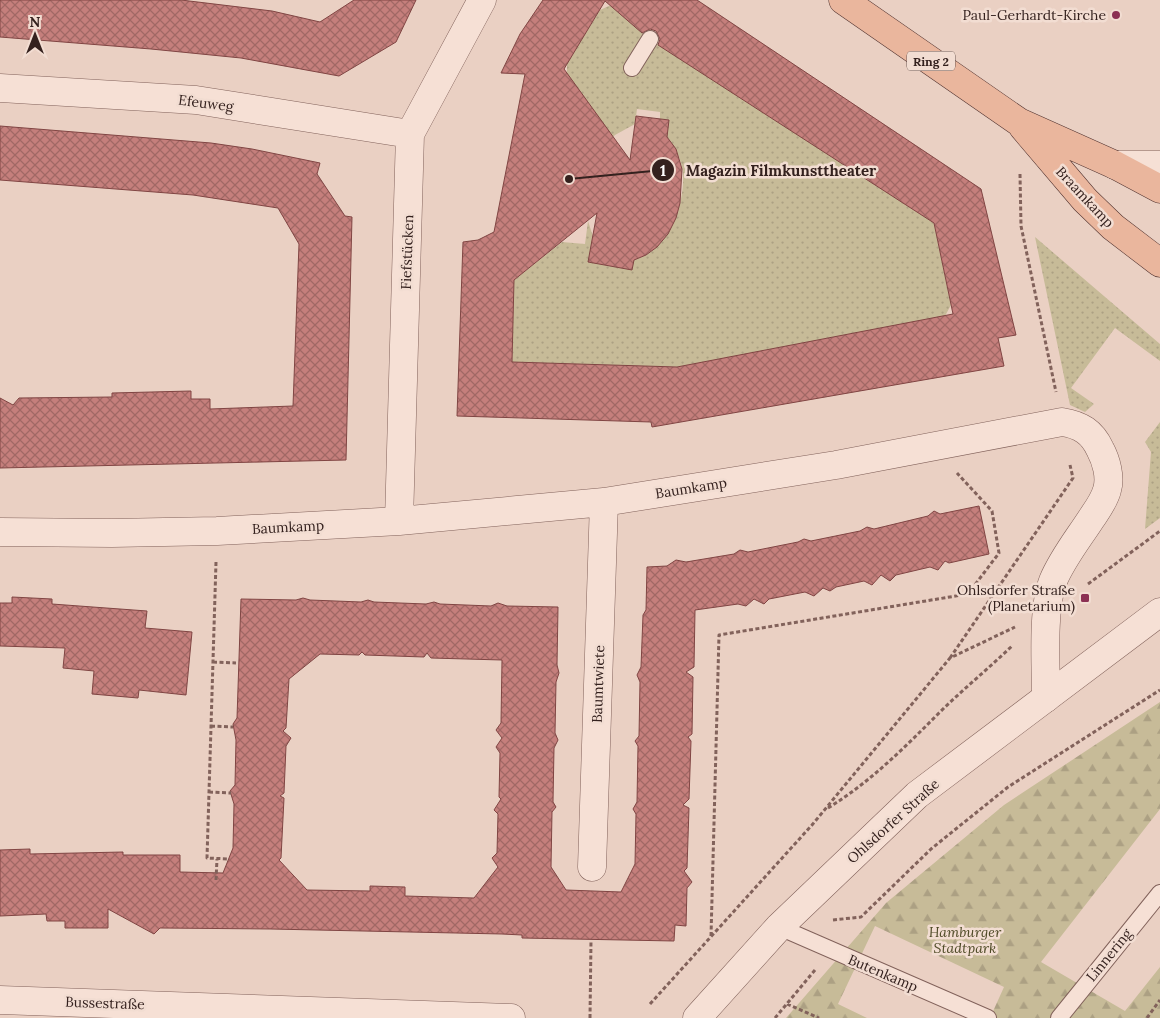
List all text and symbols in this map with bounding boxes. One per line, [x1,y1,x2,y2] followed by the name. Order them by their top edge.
[962,6,1106,24] place label: Paul-Gerhardt-Kirche
[1110,9,1122,21] marker: Paul-Gerhardt-Kirche
[10,10,60,60] north arrow
[30,13,41,31] text: N
[907,51,955,70] road number: Ring 2
[177,91,235,115] street label: Efeuweg
[651,155,886,185] callout: Magazin Filmkunsttheater
[660,161,666,180] text: 1
[686,161,877,180] text: Magazin Filmkunsttheater
[1052,163,1118,231] street label: Braamkamp
[397,214,417,290] street label: Fiefstücken
[654,473,728,503] street label: Baumkamp
[251,516,325,538] street label: Baumkamp
[957,581,1075,615] place label: Ohlsdorfer Straße (Planetarium)
[1079,592,1091,604] marker: Ohlsdorfer Straße (Planetarium)
[588,644,608,723] street label: Baumtwiete
[843,775,943,867] street label: Ohlsdorfer Straße
[929,923,1002,957] park label: Hamburger Stadtpark
[1082,925,1136,985] street label: Linnering
[845,950,921,996] street label: Butenkamp
[65,993,146,1013] street label: Bussestraße

